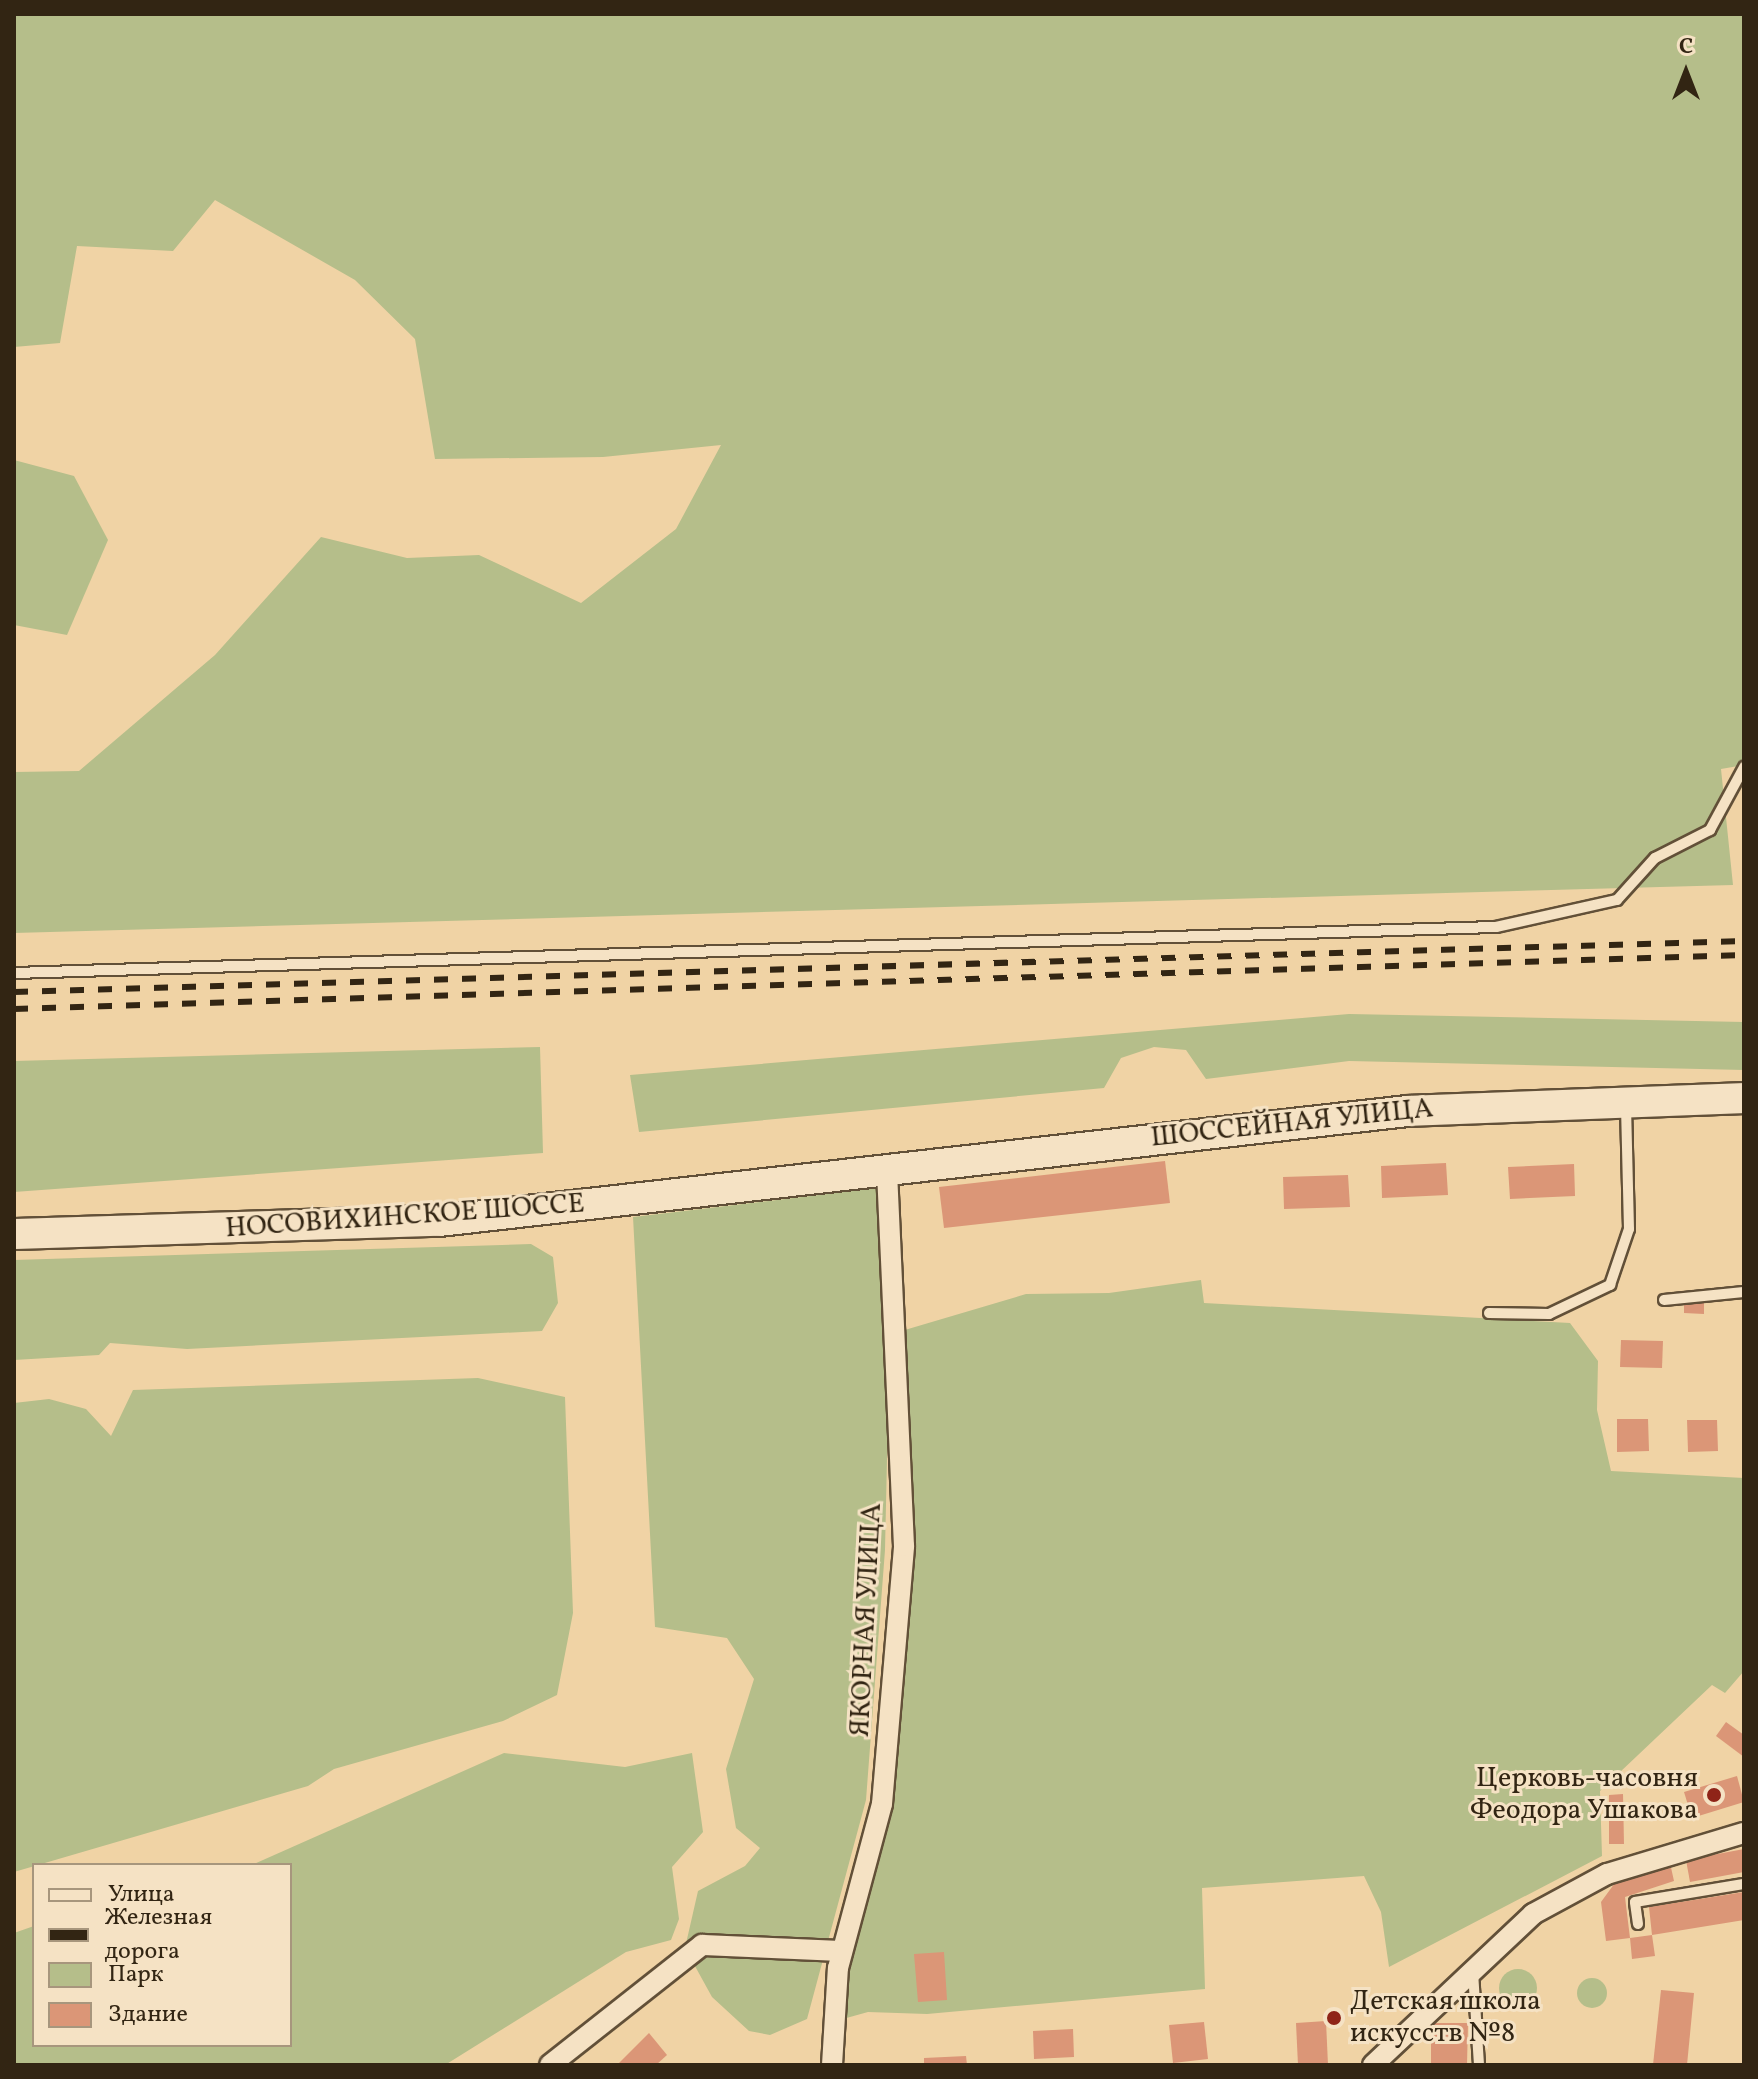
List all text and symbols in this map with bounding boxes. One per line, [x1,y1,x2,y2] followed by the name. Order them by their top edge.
[1646,32,1726,112] north arrow
[1679,32,1693,63] text: С
[1149,1092,1435,1156] street label: ШОССЕЙНАЯ УЛИЦА
[224,1188,586,1246] street label: НОСОВИХИНСКОЕ ШОССЕ
[844,1502,890,1738] street label: ЯКОРНАЯ УЛИЦА
[1470,1762,1698,1828] place label: Церковь-часовня Феодора Ушакова
[1705,1786,1723,1804] marker: Церковь-часовня Феодора Ушакова
[32,1863,292,2047] legend
[108,1878,175,1912] text: Улица
[105,1901,212,1969] text: Железная дорога
[108,1958,164,1992] text: Парк
[1350,1985,1541,2051] place label: Детская школа искусств №8
[108,1998,188,2032] text: Здание
[1325,2009,1343,2027] marker: Детская школа искусств №8

